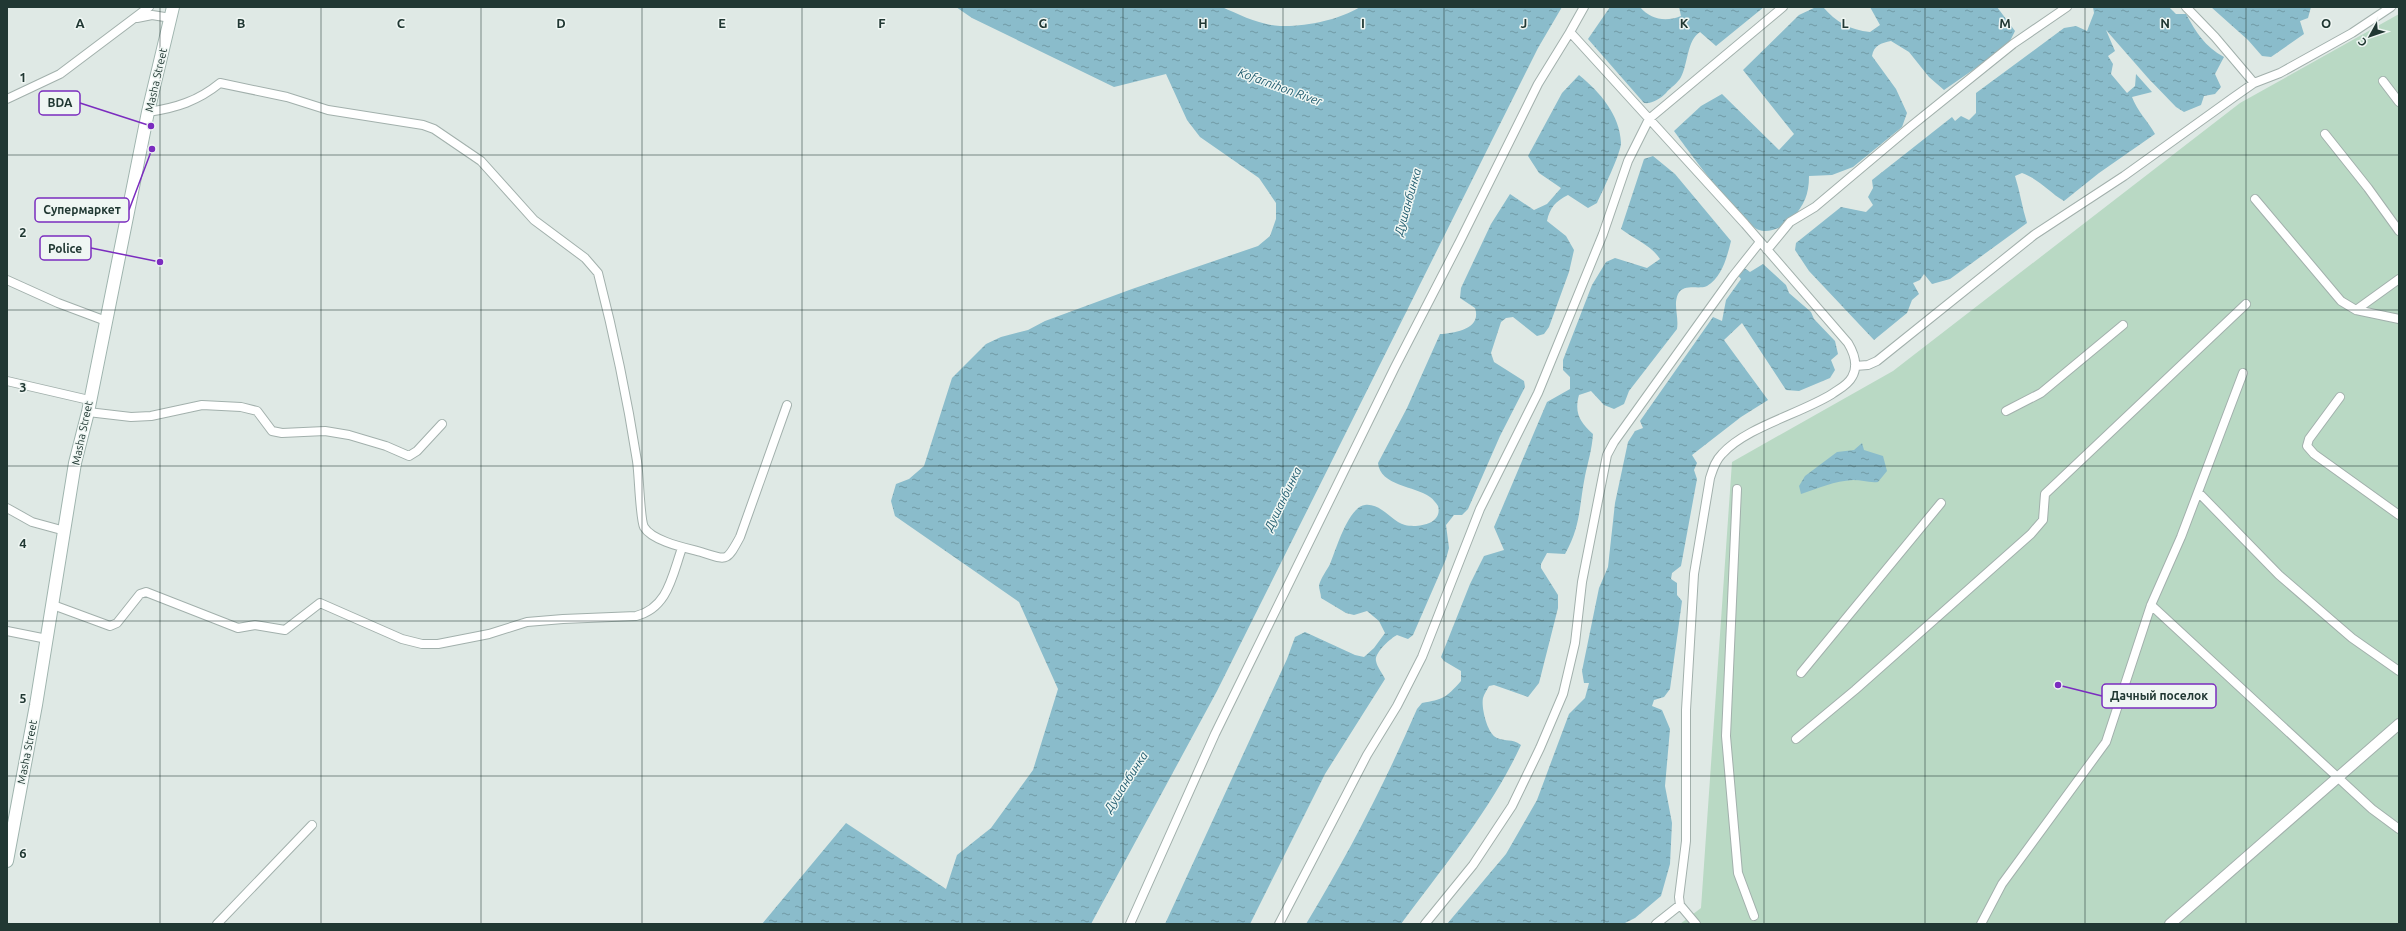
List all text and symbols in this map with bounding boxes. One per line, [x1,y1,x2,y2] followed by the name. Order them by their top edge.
[75,16,85,30] text: A
[237,16,246,30] text: B
[397,16,406,30] text: C
[556,16,566,30] text: D
[718,16,726,30] text: E
[878,16,886,30] text: F
[1039,16,1048,30] text: G
[1198,16,1208,30] text: H
[1361,16,1365,30] text: I
[1521,16,1527,30] text: J
[1680,16,1689,30] text: K
[1841,16,1849,30] text: L
[1999,16,2011,30] text: M
[2160,16,2170,30] text: N
[2321,16,2331,30] text: O
[2350,16,2390,56] north arrow
[2355,36,2369,49] text: С
[143,46,169,113] street label: Masha Street
[1237,65,1324,108] water label: Kofarnihon River
[19,70,27,84] text: 1
[39,91,80,115] callout: BDA
[48,96,73,109] text: BDA
[1391,166,1423,239] water label: Душанбинка
[35,198,129,222] callout: Супермаркет
[43,203,121,216] text: Супермаркет
[19,225,27,239] text: 2
[40,236,91,260] callout: Police
[48,242,82,255] text: Police
[19,380,27,394] text: 3
[69,399,95,466] street label: Masha Street
[1261,464,1304,535] water label: Душанбинка
[19,536,27,550] text: 4
[2102,684,2216,708] callout: Дачный поселок
[2110,689,2208,702] text: Дачный поселок
[19,691,27,705] text: 5
[15,718,39,785] street label: Masha Street
[1100,749,1150,816] water label: Душанбинка
[19,846,27,860] text: 6

